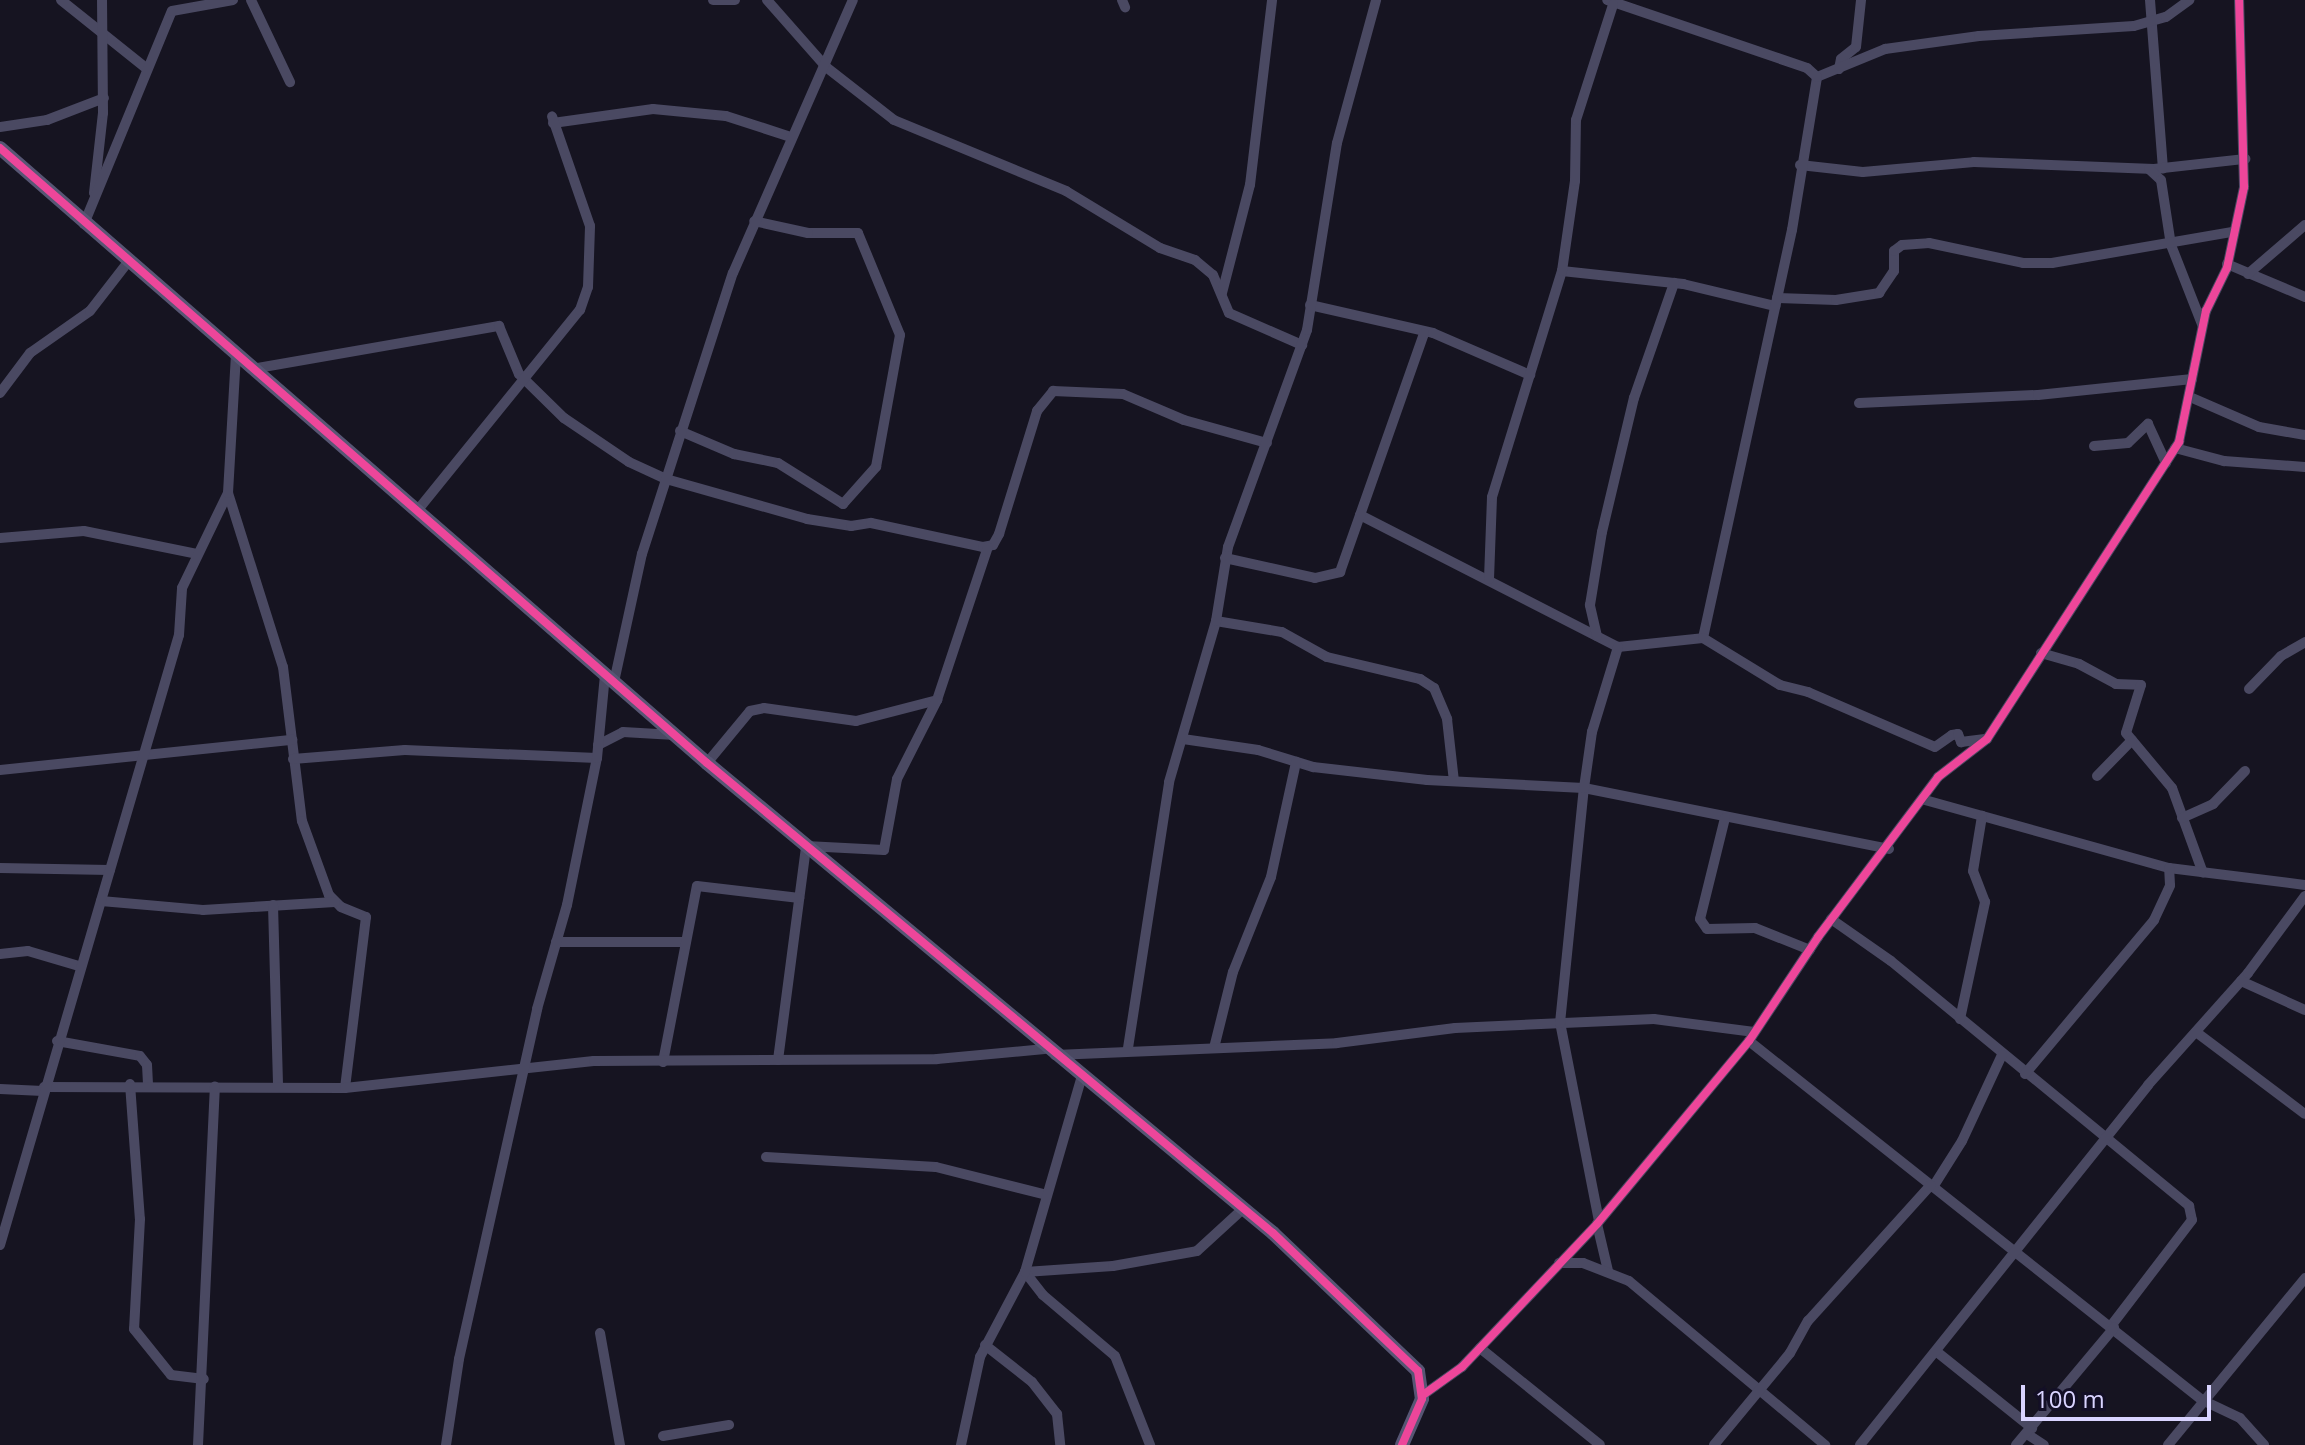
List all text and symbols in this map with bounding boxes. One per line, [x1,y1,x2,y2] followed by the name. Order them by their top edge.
[2025,1369,2215,1419] scale bar
[2035,1382,2105,1415] text: 100 m

